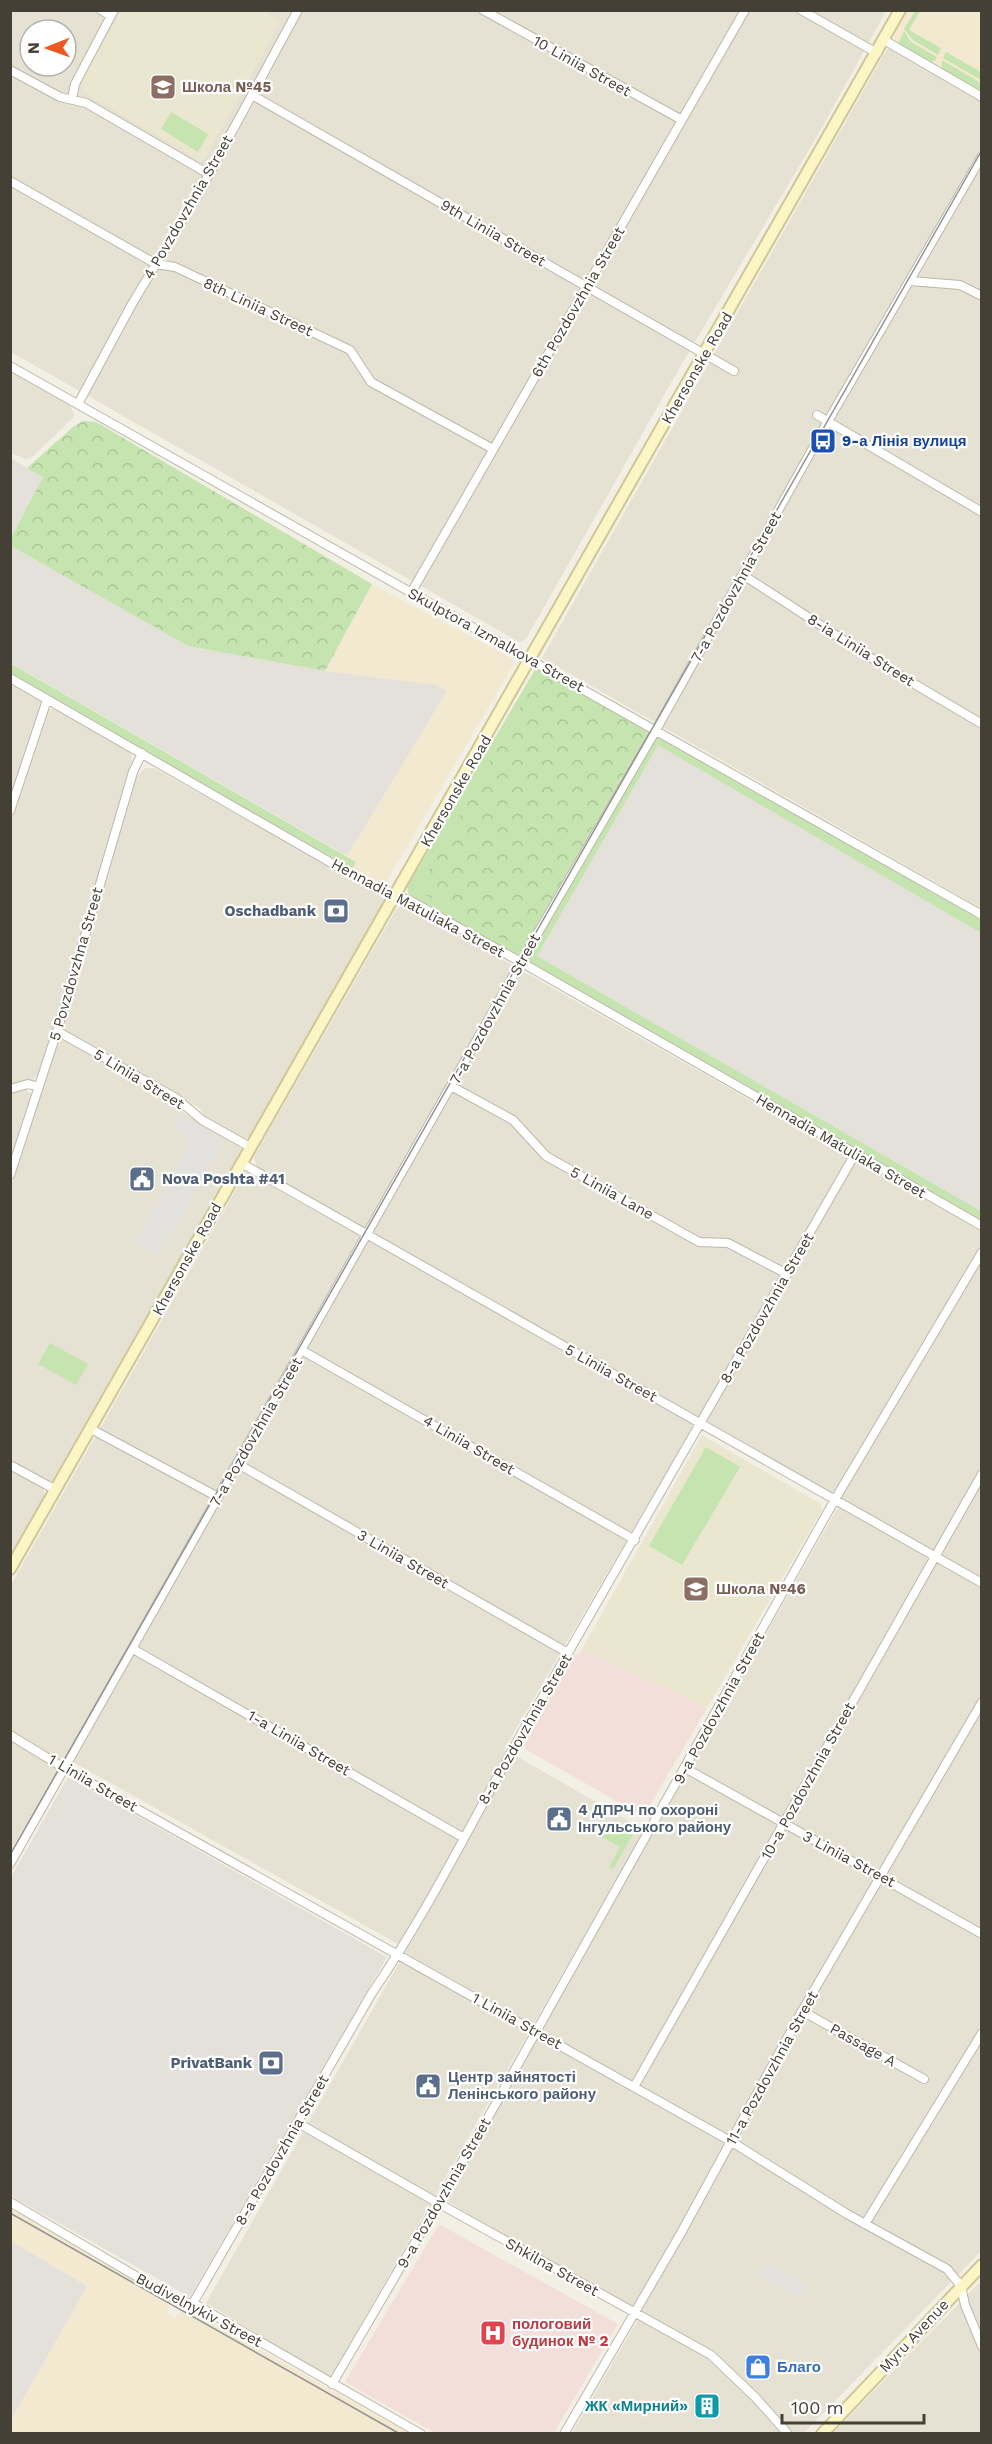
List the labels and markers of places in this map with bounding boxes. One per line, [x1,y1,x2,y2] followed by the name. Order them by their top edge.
[148,72,178,102] school or university icon: Школа №45
[182,78,271,96] place label: Школа №45
[808,426,838,456] bus stop icon: 9-а Лінія вулиця
[842,432,966,450] place label: 9-а Лінія вулиця
[321,896,351,926] bank icon: Oschadbank
[225,902,317,920] place label: Oschadbank
[127,1164,157,1194] public building icon: Nova Poshta #41
[162,1170,285,1188] place label: Nova Poshta #41
[681,1574,711,1604] school or university icon: Школа №46
[716,1580,806,1598] place label: Школа №46
[578,1801,732,1836] place label: 4 ДПРЧ по охороні Інгульського району
[544,1804,574,1834] public building icon: 4 ДПРЧ по охороні Інгульського району
[256,2048,286,2078] bank icon: PrivatBank
[170,2054,253,2072] place label: PrivatBank
[448,2068,597,2103] place label: Центр зайнятості Ленінського району
[413,2071,443,2101] public building icon: Центр зайнятості Ленінського району
[512,2315,609,2350] place label: пологовий будинок № 2
[478,2318,508,2348] hospital icon: пологовий будинок № 2
[743,2352,773,2382] shop icon: Благо
[777,2358,821,2376] place label: Благо
[692,2391,722,2421] building icon: ЖК «Мирний»
[584,2397,688,2415] place label: ЖК «Мирний»

